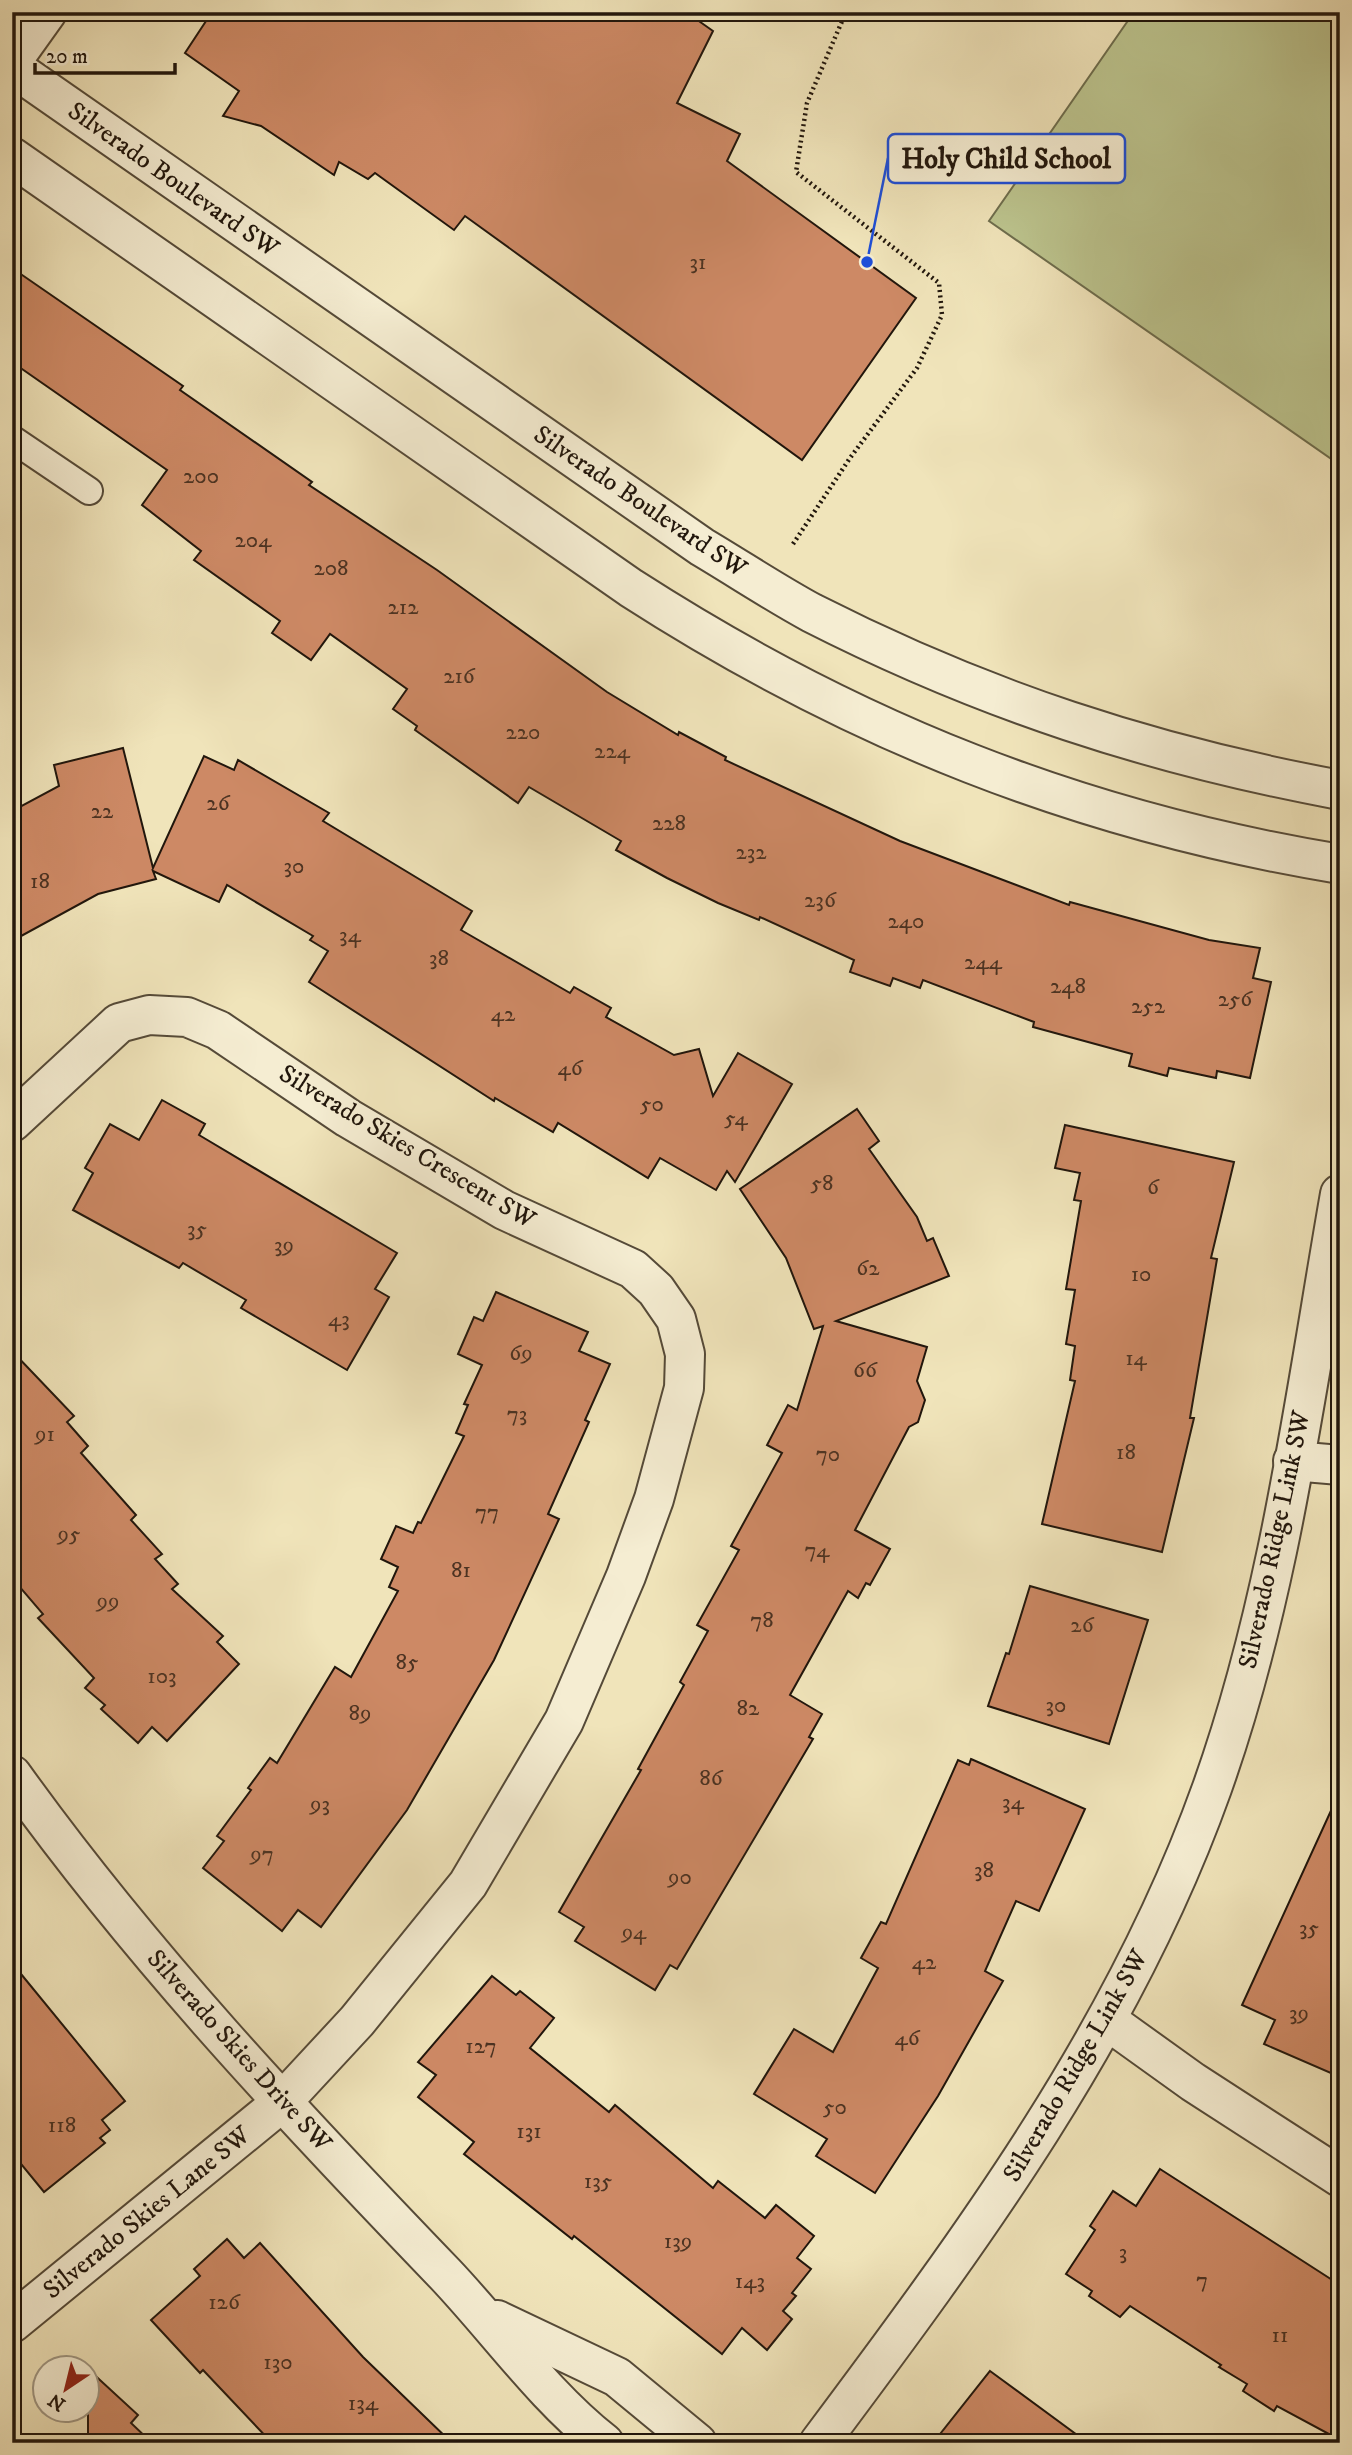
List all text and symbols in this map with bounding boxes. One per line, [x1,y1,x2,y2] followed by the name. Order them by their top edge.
[35,32,175,76] scale bar
[46,44,88,70] text: 20 m
[61,95,286,266] street label: Silverado Boulevard SW
[888,134,1125,183] callout: Holy Child School
[901,142,1111,177] text: Holy Child School
[689,248,707,277] house number: 31
[527,418,754,586] street label: Silverado Boulevard SW
[183,462,219,491] house number: 200
[235,526,272,555] house number: 204
[313,554,349,583] house number: 208
[387,593,419,622] house number: 212
[443,662,476,691] house number: 216
[506,718,540,747] house number: 220
[594,737,631,766] house number: 224
[206,789,231,818] house number: 26
[91,797,114,826] house number: 22
[652,809,686,838] house number: 228
[735,838,767,867] house number: 232
[284,852,304,881] house number: 30
[30,867,50,896] house number: 18
[804,886,837,915] house number: 236
[888,907,924,936] house number: 240
[339,921,362,950] house number: 34
[429,944,449,973] house number: 38
[964,948,1003,977] house number: 244
[1050,972,1086,1001] house number: 248
[1218,985,1253,1014] house number: 256
[1131,992,1166,1021] house number: 252
[491,1000,516,1029] house number: 42
[557,1054,584,1083] house number: 46
[273,1057,542,1237] street label: Silverado Skies Crescent SW
[640,1090,664,1119] house number: 50
[724,1104,748,1133] house number: 54
[811,1169,833,1198] house number: 58
[1147,1173,1160,1202] house number: 6
[187,1215,207,1244] house number: 35
[274,1231,294,1260] house number: 39
[856,1254,880,1283] house number: 62
[1131,1260,1151,1289] house number: 10
[328,1305,350,1334] house number: 43
[509,1339,533,1368] house number: 69
[1125,1344,1148,1373] house number: 14
[853,1356,878,1385] house number: 66
[507,1400,527,1429] house number: 73
[1232,1407,1319,1672] street label: Silverado Ridge Link SW
[34,1420,55,1449] house number: 91
[1116,1438,1136,1467] house number: 18
[816,1440,840,1469] house number: 70
[475,1498,499,1527] house number: 77
[57,1520,80,1549] house number: 95
[805,1536,830,1565] house number: 74
[451,1556,471,1585] house number: 81
[96,1587,119,1616] house number: 99
[750,1606,774,1635] house number: 78
[1070,1611,1095,1640] house number: 26
[396,1648,418,1677] house number: 85
[147,1662,177,1691] house number: 103
[1046,1691,1066,1720] house number: 30
[737,1694,760,1723] house number: 82
[349,1699,372,1728] house number: 89
[699,1764,724,1793] house number: 86
[1002,1788,1025,1817] house number: 34
[309,1790,330,1819] house number: 93
[249,1840,274,1869] house number: 97
[974,1856,994,1885] house number: 38
[667,1863,692,1892] house number: 90
[1299,1914,1319,1943] house number: 35
[621,1918,647,1947] house number: 94
[139,1943,339,2160] street label: Silverado Skies Drive SW
[996,1943,1157,2188] street label: Silverado Ridge Link SW
[912,1948,937,1977] house number: 42
[1289,1999,1309,2028] house number: 39
[894,2024,921,2053] house number: 46
[465,2032,497,2061] house number: 127
[823,2093,847,2122] house number: 50
[48,2111,76,2140] house number: 118
[516,2117,542,2146] house number: 131
[37,2118,258,2307] street label: Silverado Skies Lane SW
[584,2167,612,2196] house number: 135
[664,2227,692,2256] house number: 139
[1119,2238,1127,2267] house number: 3
[1196,2266,1208,2295] house number: 7
[735,2267,765,2296] house number: 143
[208,2288,241,2317] house number: 126
[1272,2321,1288,2350] house number: 11
[263,2348,293,2377] house number: 130
[32,2354,102,2424] north arrow
[44,2388,70,2416] text: N
[348,2389,379,2418] house number: 134

